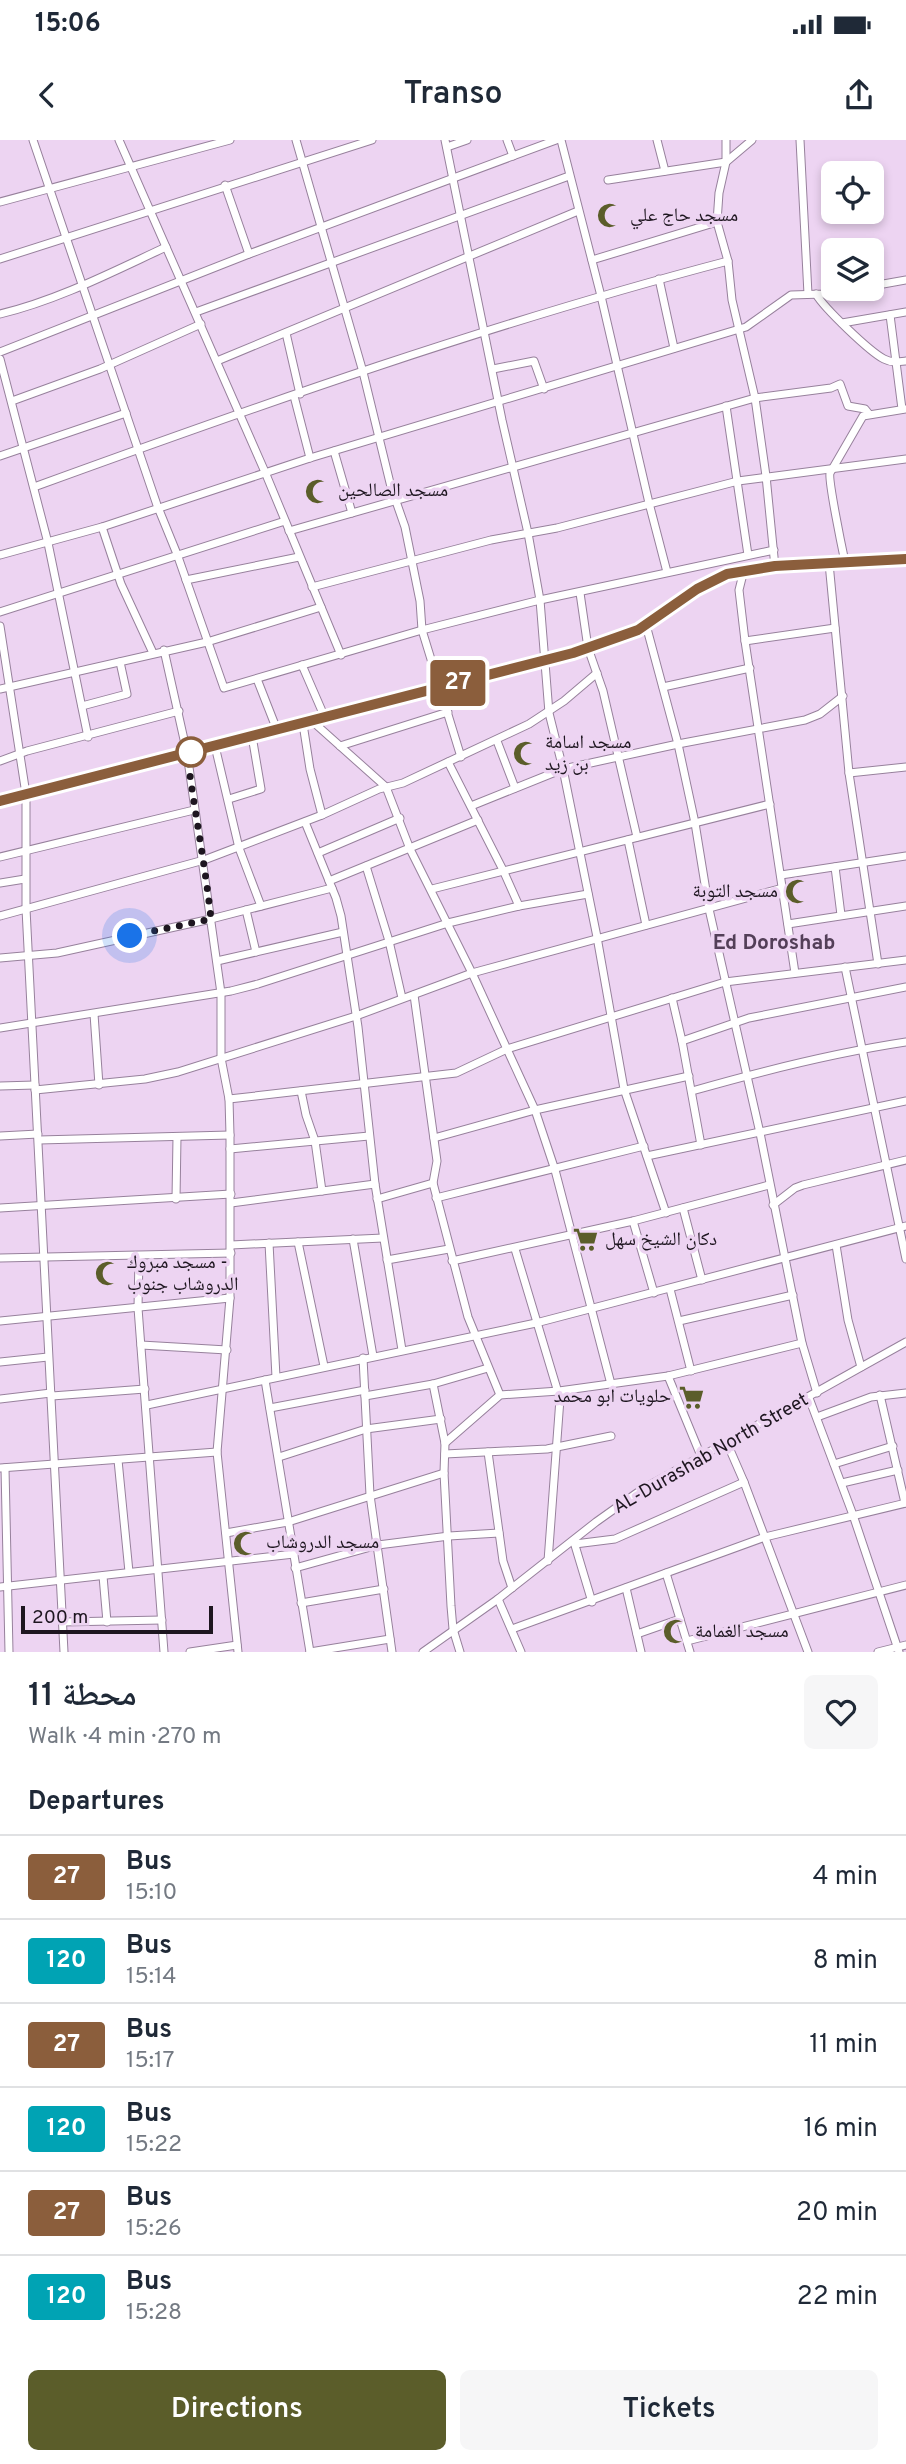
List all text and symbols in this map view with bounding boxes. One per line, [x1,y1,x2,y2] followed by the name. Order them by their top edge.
[35,8,101,41] text: 15:06
[404,75,502,115] text: Transo
[28,76,66,114] icon: back
[840,76,878,114] icon: share
[821,161,884,301] map controls
[821,161,884,224] button: locate
[596,202,624,230] mosque icon: مسجد حاج علي
[630,204,738,230] place label: مسجد حاج علي
[821,238,884,301] button: layers
[304,477,332,505] mosque icon: مسجد الصالحين
[338,479,448,503] place label: مسجد الصالحين
[426,660,490,706] line badge: 27
[444,668,472,698] text: 27
[545,731,631,777] place label: مسجد اسامة بن زيد
[176,737,206,767] unlabelled marker
[511,740,539,768] mosque icon: مسجد اسامة بن زيد
[784,878,812,906] mosque icon: مسجد التوبة
[693,880,778,904] place label: مسجد التوبة
[112,918,147,953] your location
[713,930,835,957] district label: Ed Doroshab
[571,1226,599,1254] supermarket icon: دكان الشيخ سهل
[605,1228,717,1252] place label: دكان الشيخ سهل
[127,1251,238,1297] place label: مسجد مبروك - الدروشاب جنوب
[93,1260,121,1288] mosque icon: مسجد مبروك - الدروشاب جنوب
[677,1383,705,1411] supermarket icon: حلويات ابو محمد
[554,1385,671,1409] place label: حلويات ابو محمد
[609,1388,813,1520] street label: AL-Durashab North Street
[232,1529,260,1557] mosque icon: مسجد الدروشاب
[266,1531,379,1555] place label: مسجد الدروشاب
[21,1603,214,1635] scale bar
[32,1606,88,1630] text: 200 m
[661,1618,689,1646] mosque icon: مسجد الغمامة
[695,1620,789,1644] place label: مسجد الغمامة
[804,1675,878,1749] button: heart
[28,1676,137,1718] text: محطة 11
[28,1723,221,1752] text: Walk · 4 min · 270 m
[28,1786,165,1819] text: Departures
[126,1846,172,1879] text: Bus
[812,1861,878,1894] text: 4 min
[53,1862,80,1892] text: 27
[126,1879,177,1908] text: 15:10
[126,1930,172,1963] text: Bus
[813,1945,878,1978] text: 8 min
[46,1946,87,1976] text: 120
[126,1963,176,1992] text: 15:14
[126,2014,172,2047] text: Bus
[809,2029,878,2062] text: 11 min
[53,2030,80,2060] text: 27
[126,2047,175,2076] text: 15:17
[126,2098,172,2131] text: Bus
[803,2113,878,2146] text: 16 min
[46,2114,87,2144] text: 120
[126,2131,182,2160] text: 15:22
[126,2182,172,2215] text: Bus
[796,2197,878,2230] text: 20 min
[53,2198,80,2228] text: 27
[126,2215,182,2244] text: 15:26
[126,2266,172,2299] text: Bus
[797,2281,878,2314] text: 22 min
[46,2282,87,2312] text: 120
[126,2299,182,2328] text: 15:28
[28,2370,446,2450] button: Directions
[460,2370,878,2450] button: Tickets

